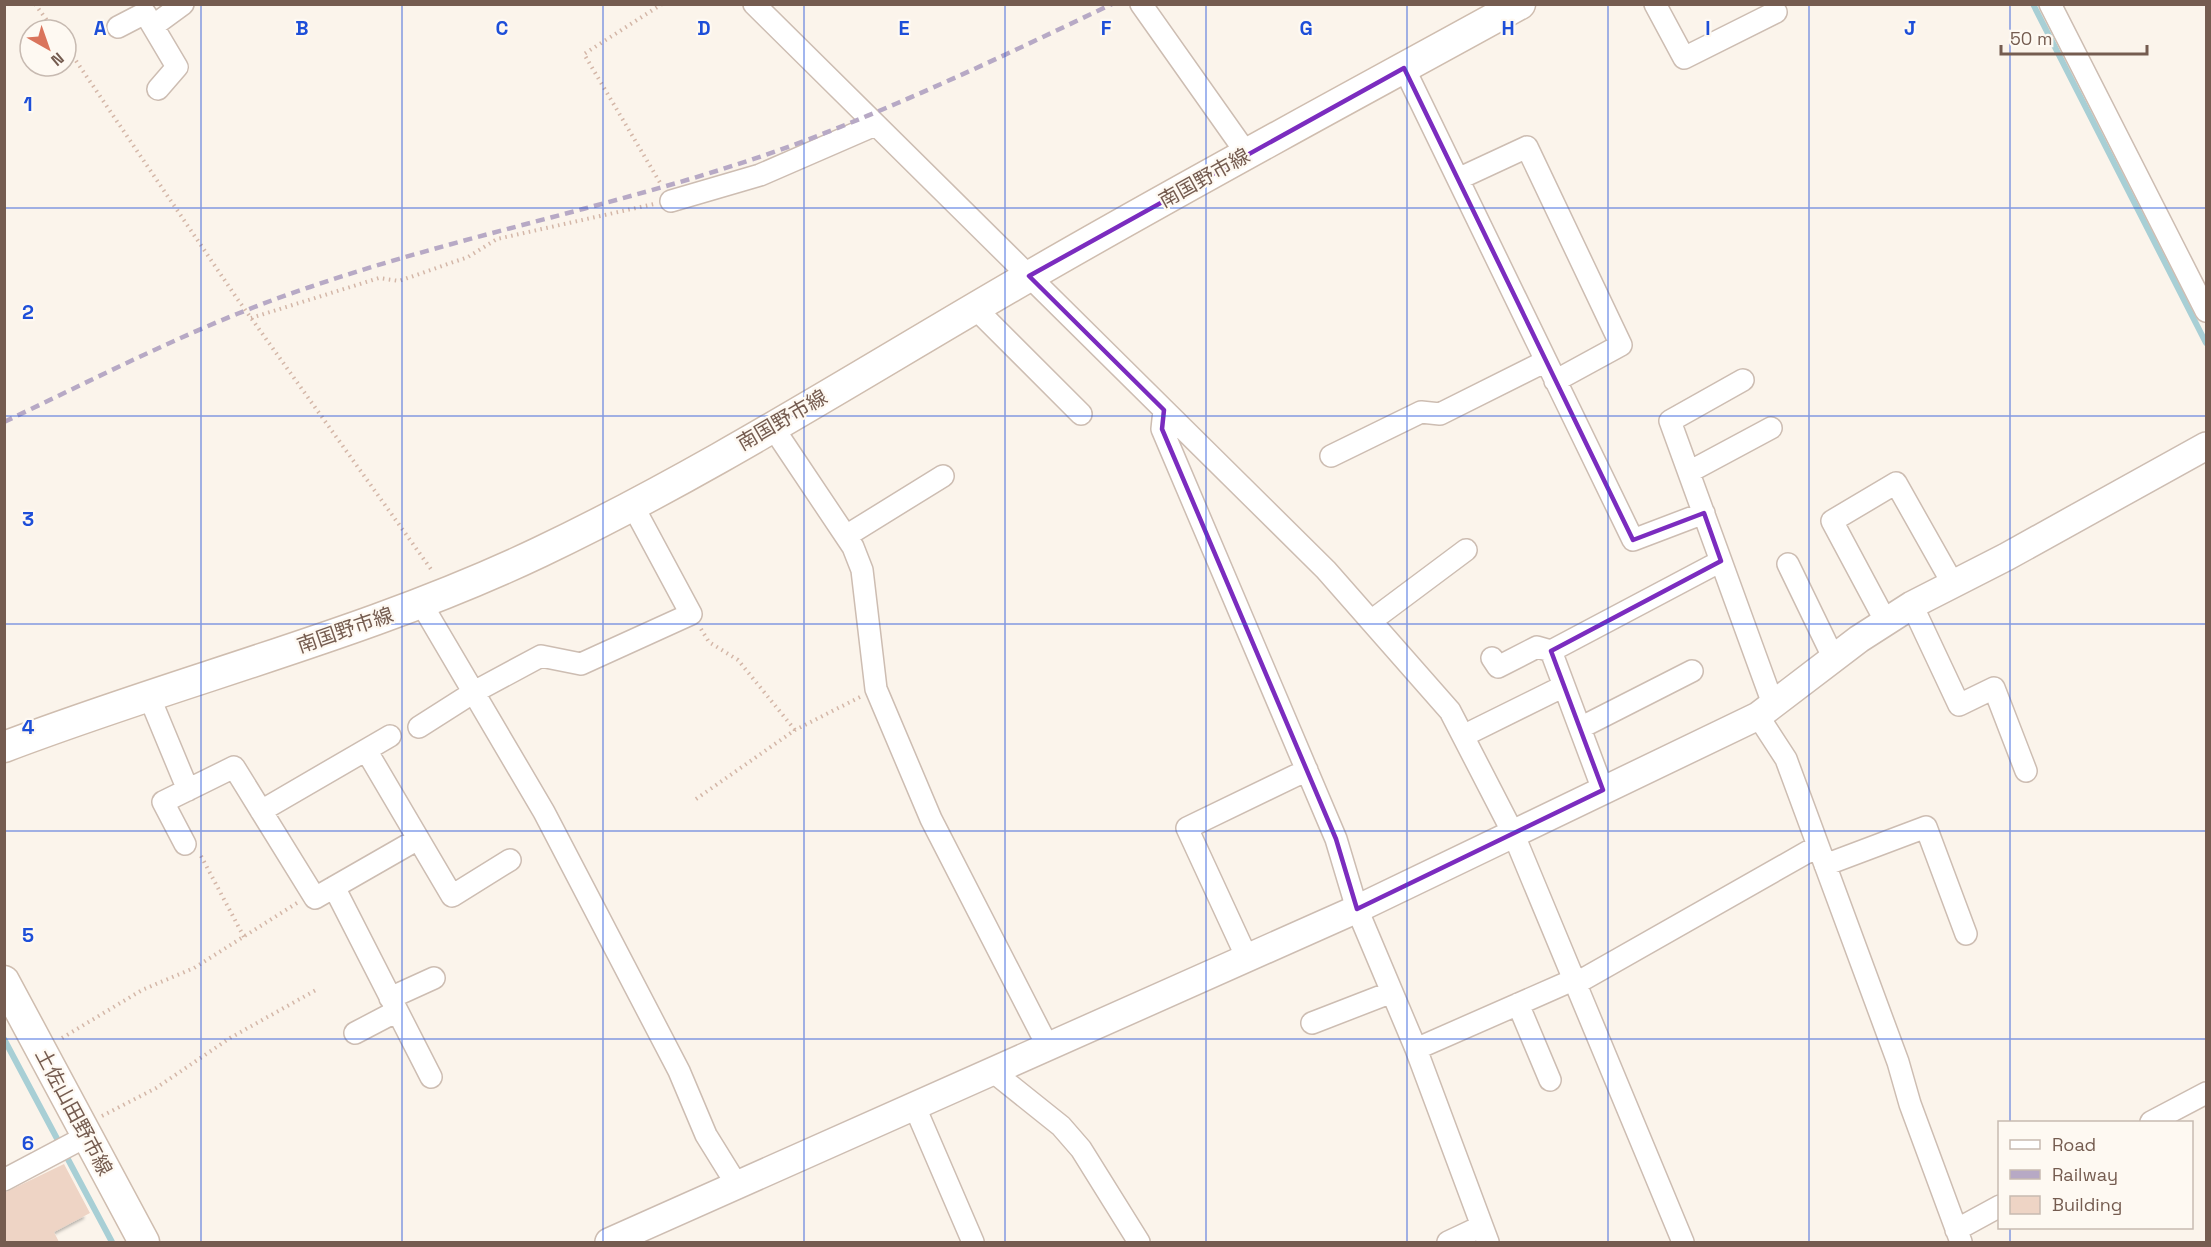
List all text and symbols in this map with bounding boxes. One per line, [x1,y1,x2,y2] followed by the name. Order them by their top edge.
[94,15,107,41] text: A
[295,15,309,41] text: B
[496,15,509,41] text: C
[697,15,711,41] text: D
[898,15,910,41] text: E
[1101,15,1112,41] text: F
[1299,15,1313,41] text: G
[1501,15,1515,41] text: H
[1705,15,1711,41] text: I
[1904,15,1916,41] text: J
[18,18,78,78] north arrow
[2001,18,2146,56] scale bar
[2010,27,2052,50] text: 50 m
[46,48,68,71] text: N
[23,91,33,117] text: 1
[1154,142,1254,214] street label: 南国野市線
[22,299,34,325] text: 2
[732,384,832,456] street label: 南国野市線
[22,506,34,532] text: 3
[293,601,397,659] street label: 南国野市線
[22,714,35,740] text: 4
[22,922,34,948] text: 5
[30,1044,118,1180] street label: 土佐山田野市線
[1998,1121,2193,1229] legend
[22,1130,34,1156] text: 6
[2052,1133,2096,1156] text: Road
[2052,1163,2118,1186] text: Railway
[2052,1193,2122,1216] text: Building

